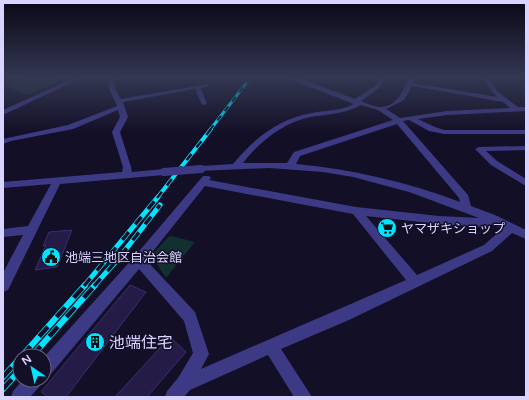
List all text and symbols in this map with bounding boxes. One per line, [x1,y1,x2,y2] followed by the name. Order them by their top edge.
[376,217,398,239] supermarket icon: ヤマザキショップ
[401,221,505,237] place label: ヤマザキショップ
[40,246,62,268] public building icon: 池端三地区自治会館
[65,250,182,266] place label: 池端三地区自治会館
[84,331,106,353] building icon: 池端住宅
[109,333,173,353] place label: 池端住宅
[12,348,52,388] north arrow
[19,352,34,368] text: N

